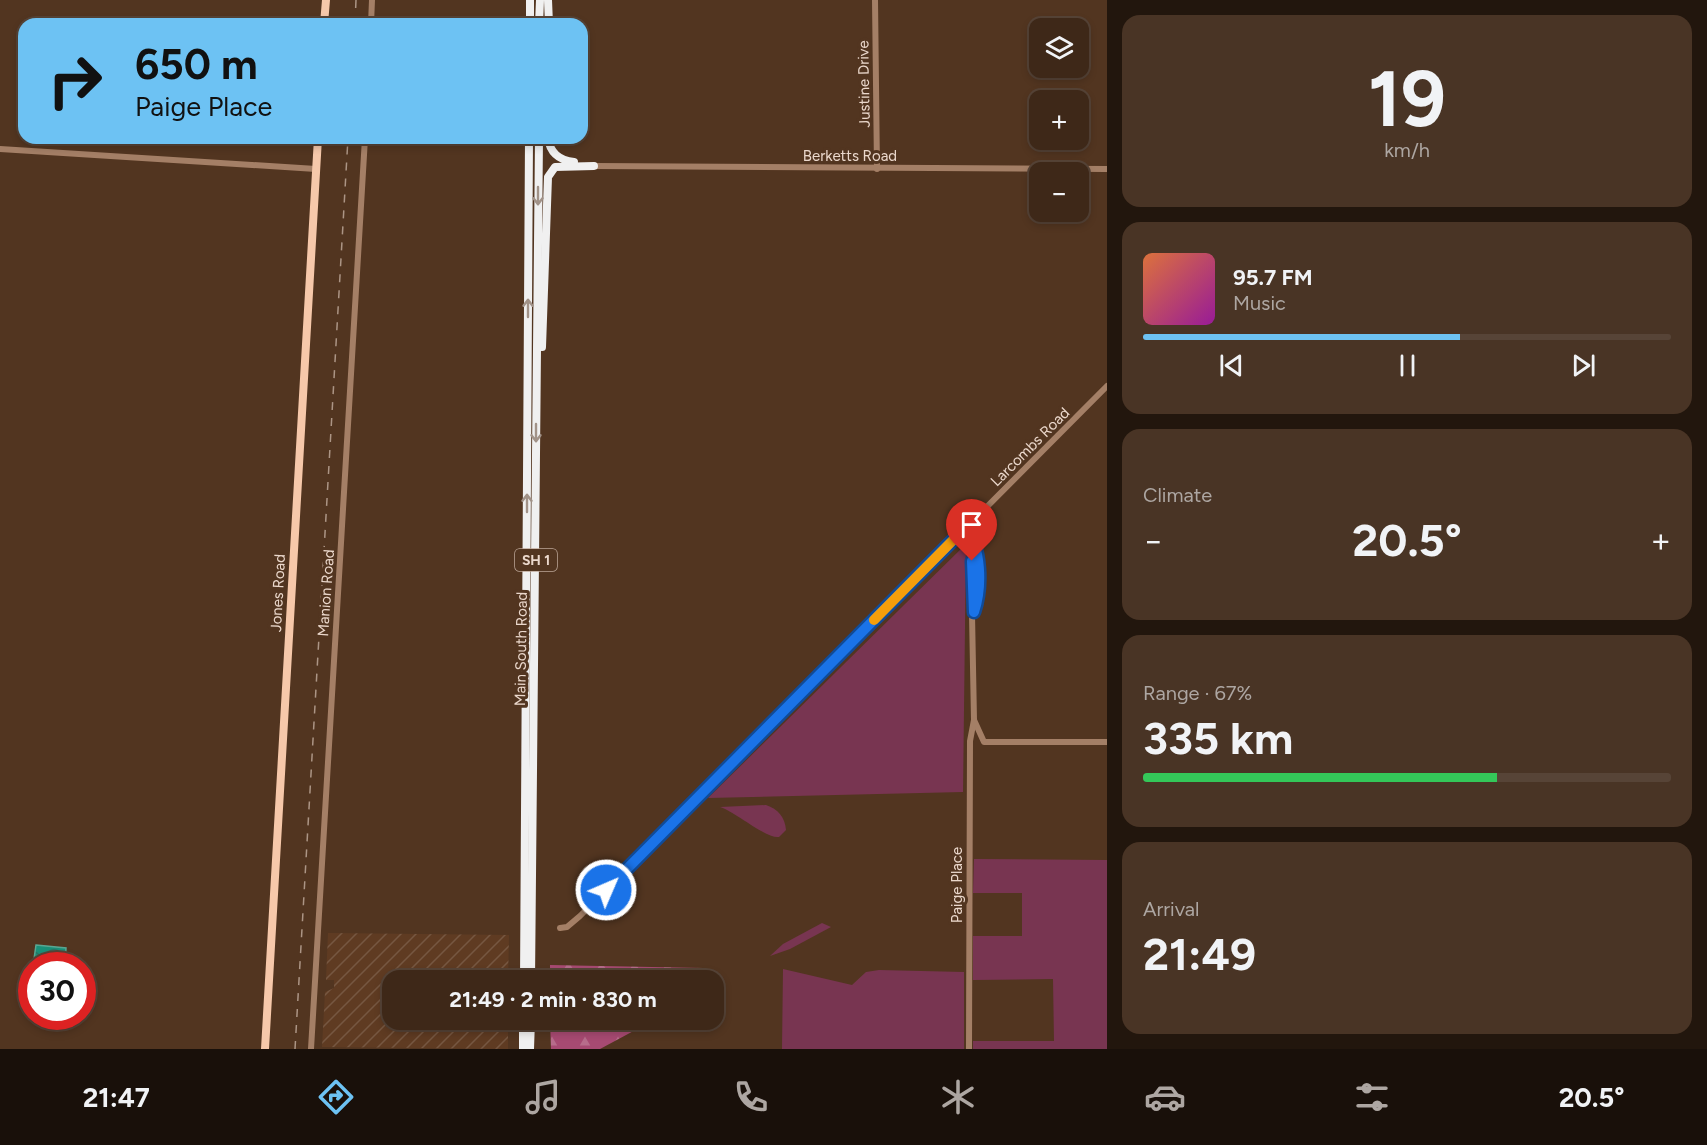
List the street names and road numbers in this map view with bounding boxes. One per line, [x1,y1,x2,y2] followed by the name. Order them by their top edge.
[854,40,874,128] street label: Justine Drive
[803,147,897,165] street label: Berketts Road
[987,404,1073,490] street label: Larcombs Road
[314,549,338,637] street label: Manion Road
[515,549,557,571] road number: SH 1
[267,553,289,633] street label: Jones Road
[511,592,531,706] street label: Main South Road
[948,847,966,923] street label: Paige Place

